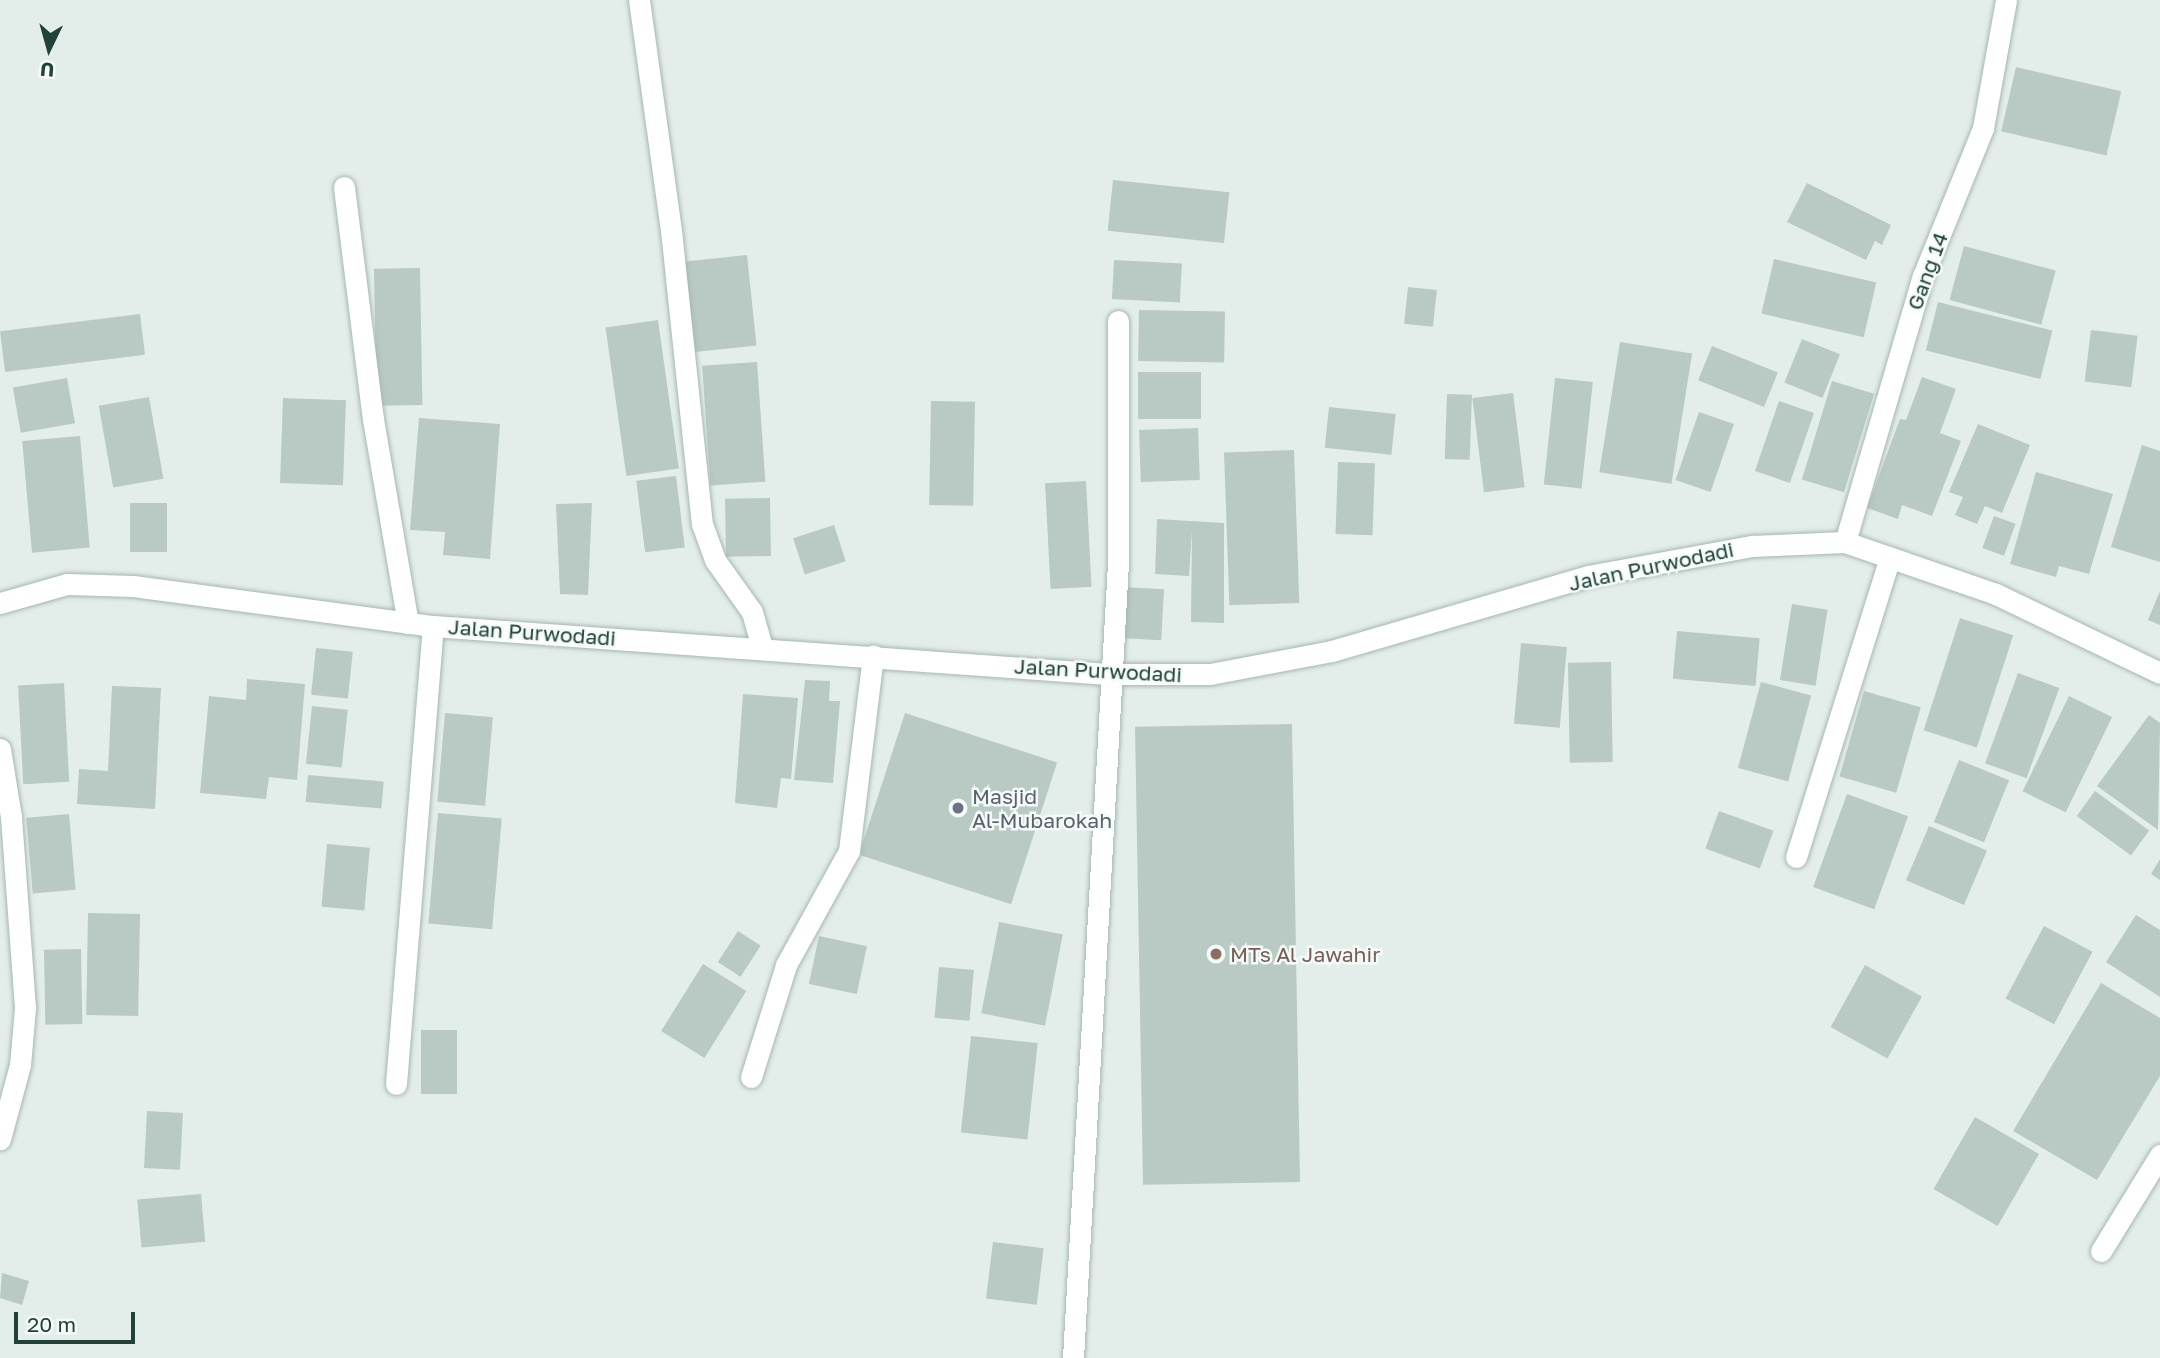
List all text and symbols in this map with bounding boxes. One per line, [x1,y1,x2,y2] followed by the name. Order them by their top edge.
[14,14,84,84] north arrow
[39,58,55,82] text: U
[1901,229,1953,313] street label: Gang 14
[1566,536,1736,596] street label: Jalan Purwodadi
[447,614,617,650] street label: Jalan Purwodadi
[1013,653,1183,687] street label: Jalan Purwodadi
[972,783,1112,833] place label: Masjid Al-Mubarokah
[950,800,966,816] marker: Masjid Al-Mubarokah
[1230,941,1380,967] place label: MTs Al Jawahir
[1208,946,1224,962] marker: MTs Al Jawahir
[18,1298,138,1342] scale bar
[27,1311,76,1337] text: 20 m

